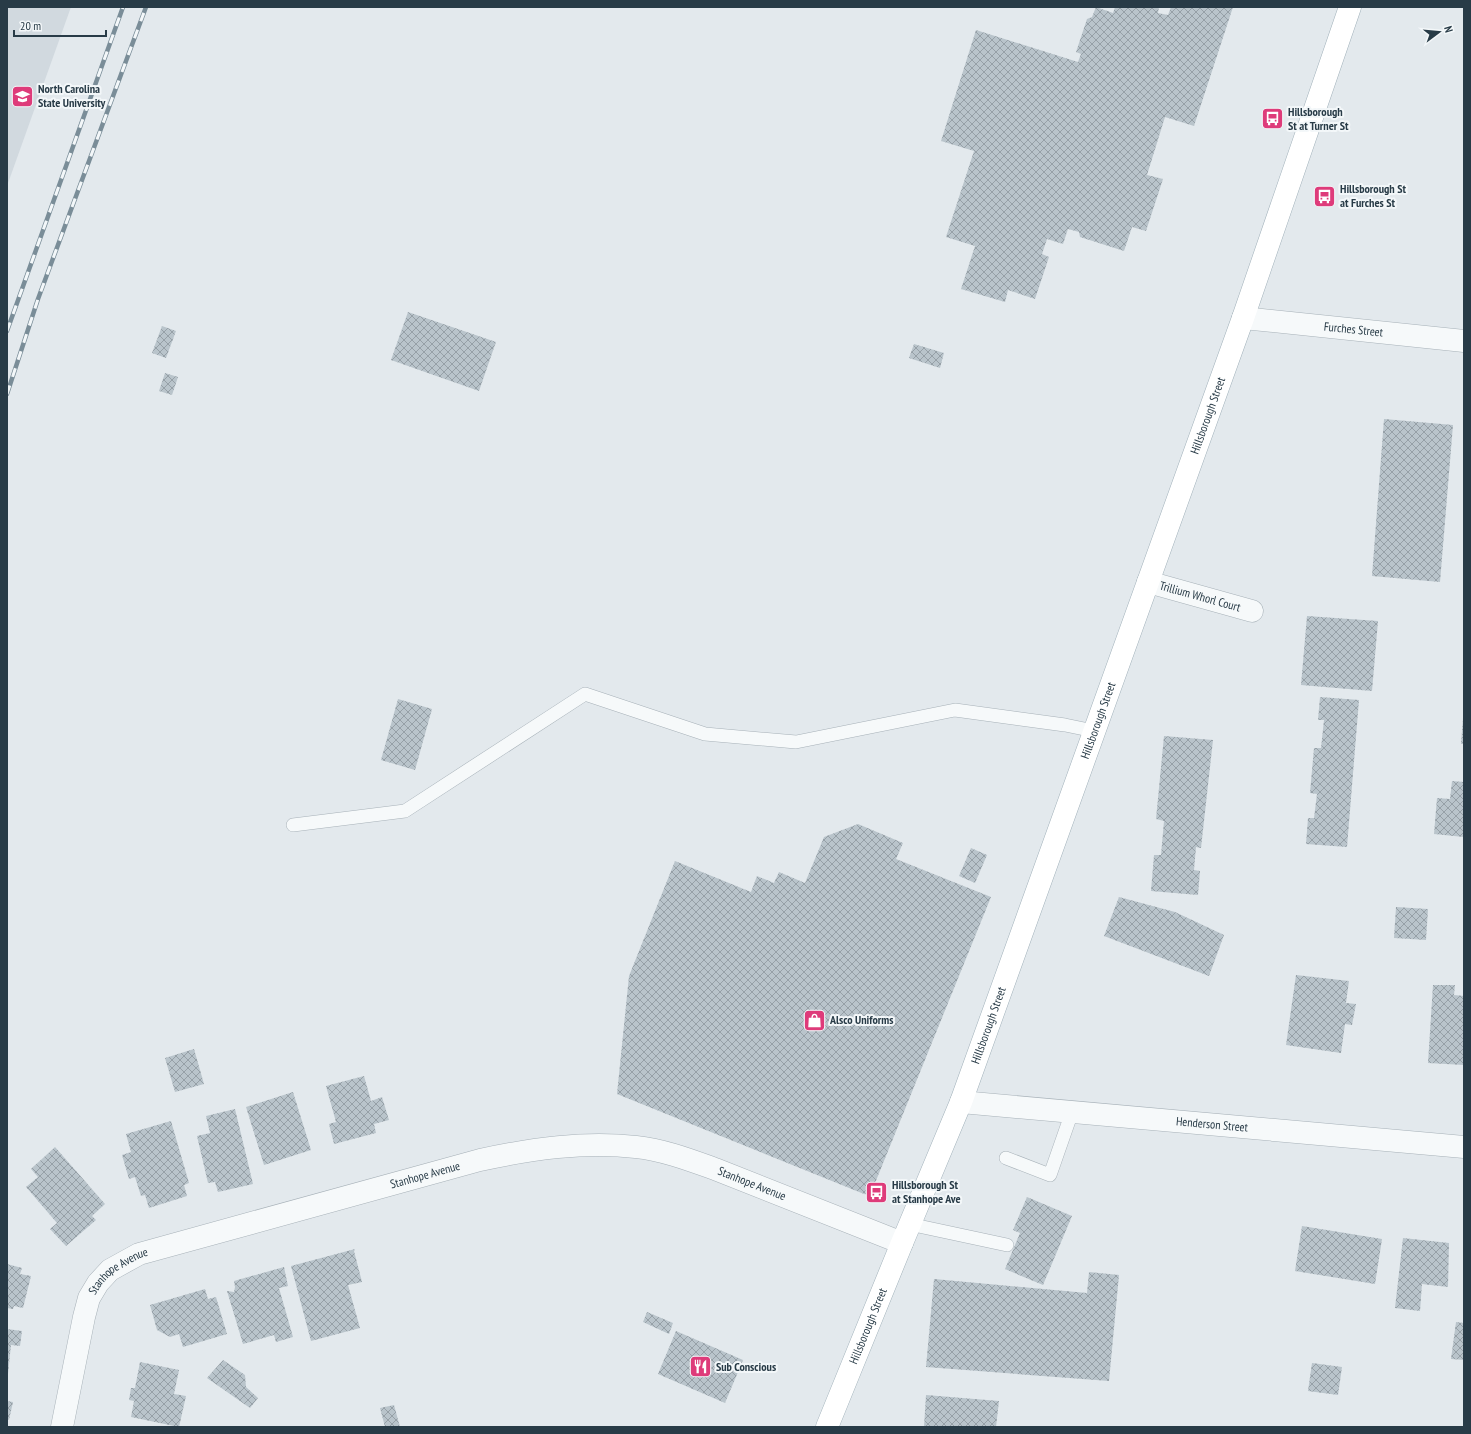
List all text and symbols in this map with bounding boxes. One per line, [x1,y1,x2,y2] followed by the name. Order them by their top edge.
[14,12,106,38] scale bar
[1419,12,1459,52] north arrow
[20,18,41,33] text: 20 m
[1441,24,1456,34] text: N
[38,81,106,110] place label: North Carolina State University
[10,83,36,109] school or university icon: North Carolina State University
[1288,104,1349,133] place label: Hillsborough St at Turner St
[1259,106,1285,132] bus stop icon: Hillsborough St at Turner St
[1340,181,1406,210] place label: Hillsborough St at Furches St
[1311,183,1337,209] bus stop icon: Hillsborough St at Furches St
[1323,318,1385,340] street label: Furches Street
[1187,374,1228,456] street label: Hillsborough Street
[1158,578,1243,615] street label: Trillium Whorl Court
[1077,679,1119,761] street label: Hillsborough Street
[967,984,1009,1066] street label: Hillsborough Street
[801,1007,827,1033] shop icon: Alsco Uniforms
[829,1012,893,1027] place label: Alsco Uniforms
[1175,1113,1249,1135] street label: Henderson Street
[388,1158,462,1191] street label: Stanhope Avenue
[716,1163,788,1203] street label: Stanhope Avenue
[892,1177,961,1206] place label: Hillsborough St at Stanhope Ave
[864,1179,890,1205] bus stop icon: Hillsborough St at Stanhope Ave
[85,1244,149,1297] street label: Stanhope Avenue
[845,1285,890,1366] street label: Hillsborough Street
[688,1354,714,1380] restaurant icon: Sub Conscious
[716,1359,776,1374] place label: Sub Conscious

